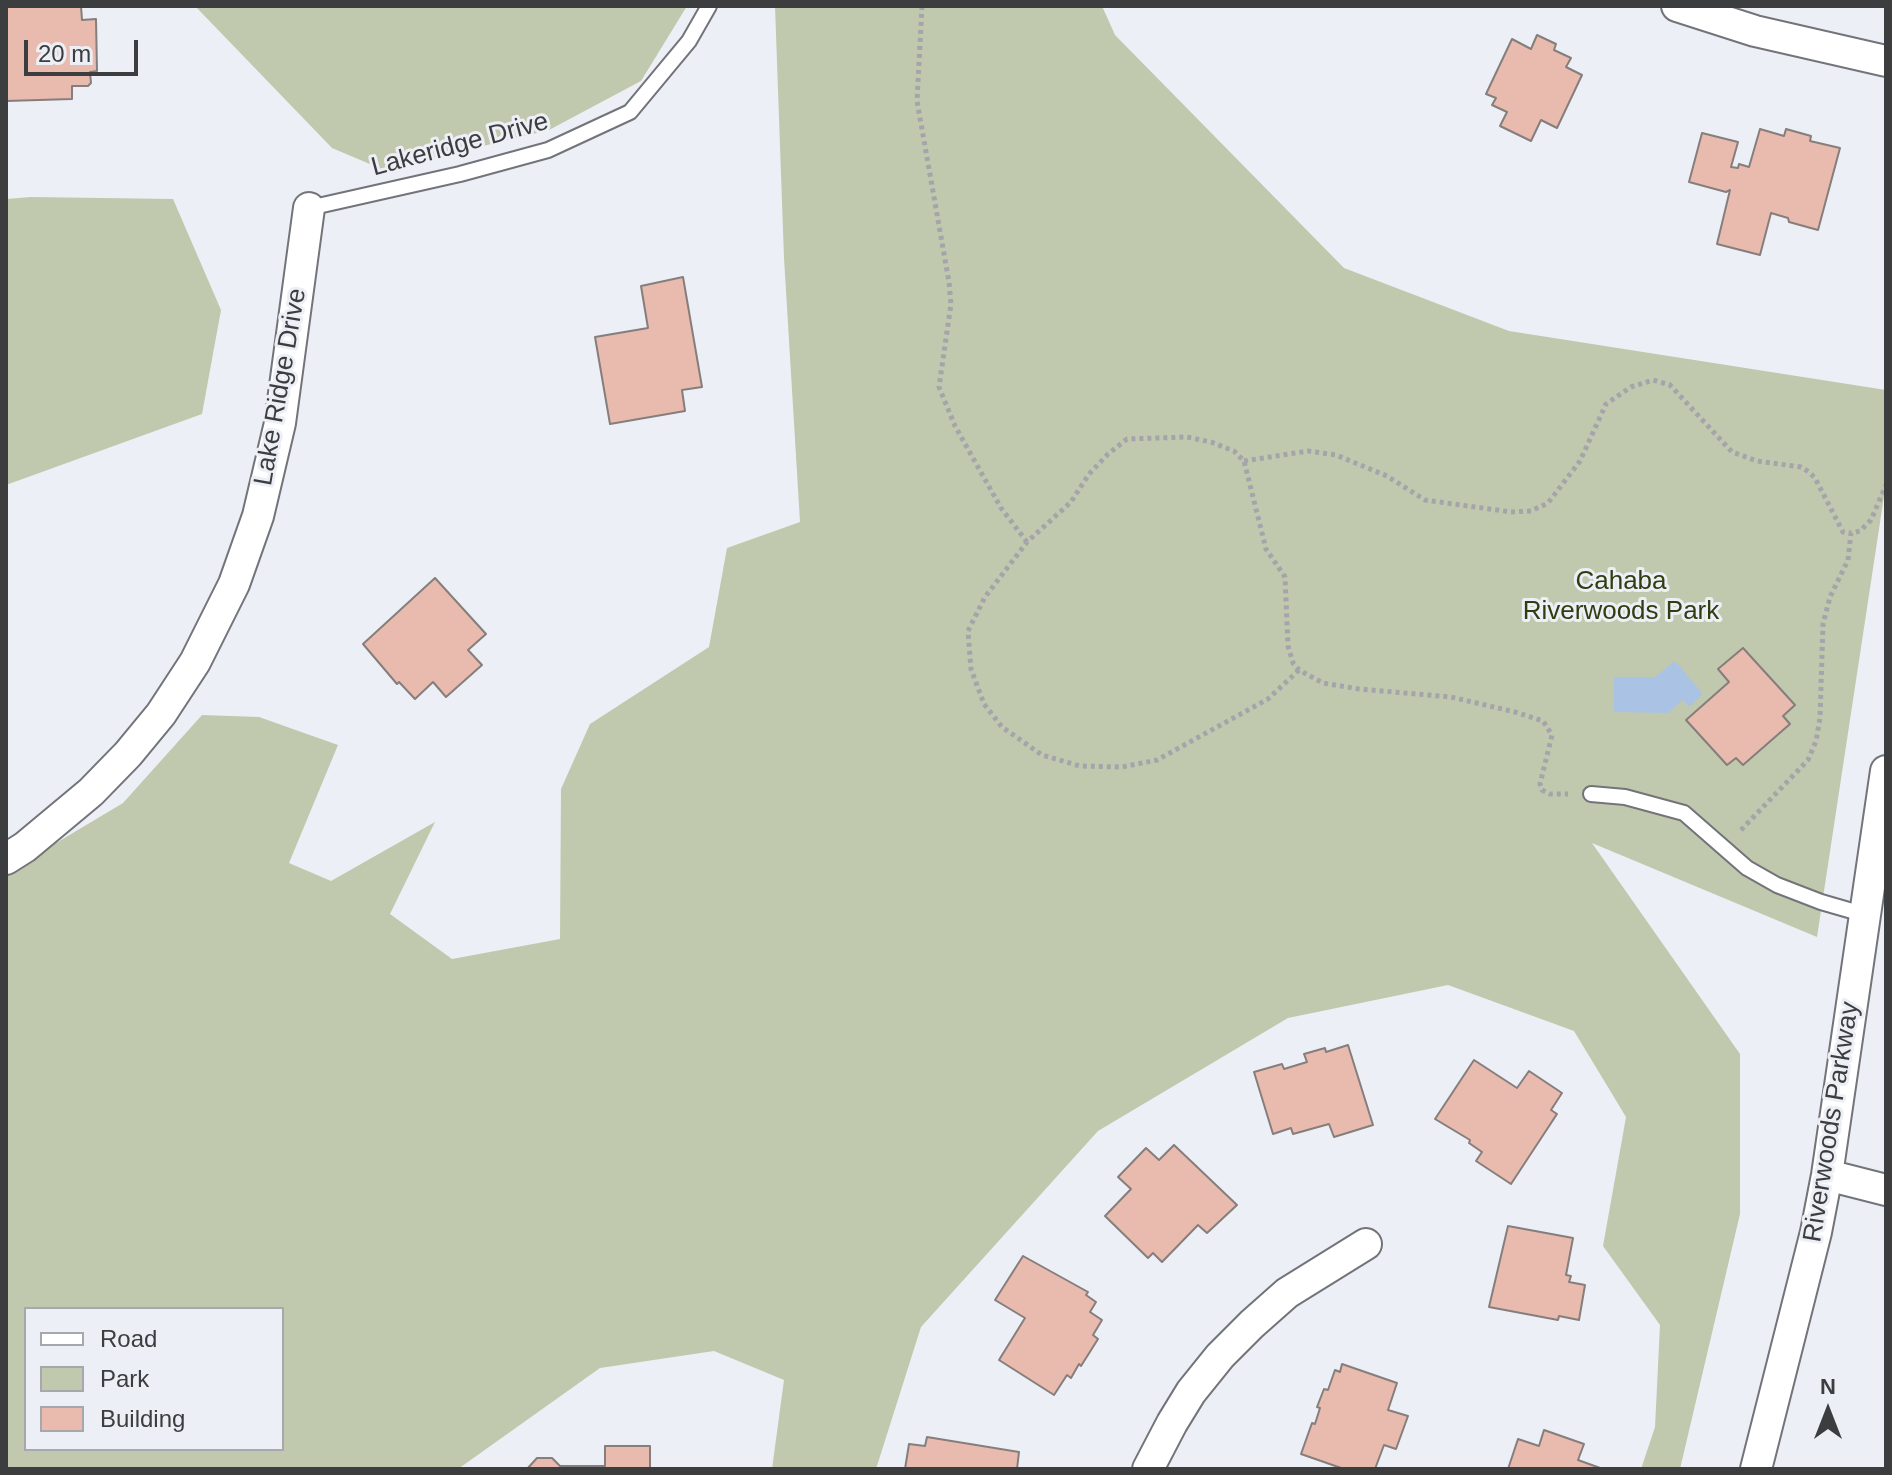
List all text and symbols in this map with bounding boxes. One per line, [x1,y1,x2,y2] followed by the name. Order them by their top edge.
[28,24,142,74] scale bar
[38,40,91,67] text: 20 m
[368,106,552,184] street label: Lakeridge Drive
[248,286,314,488] street label: Lake Ridge Drive
[1523,566,1719,628] park label: Cahaba Riverwoods Park
[1798,1000,1866,1244] street label: Riverwoods Parkway
[24,1307,284,1451] legend
[100,1325,157,1352] text: Road
[100,1365,149,1392] text: Park
[1788,1371,1868,1451] north arrow
[1820,1374,1836,1399] text: N
[100,1405,185,1432] text: Building

